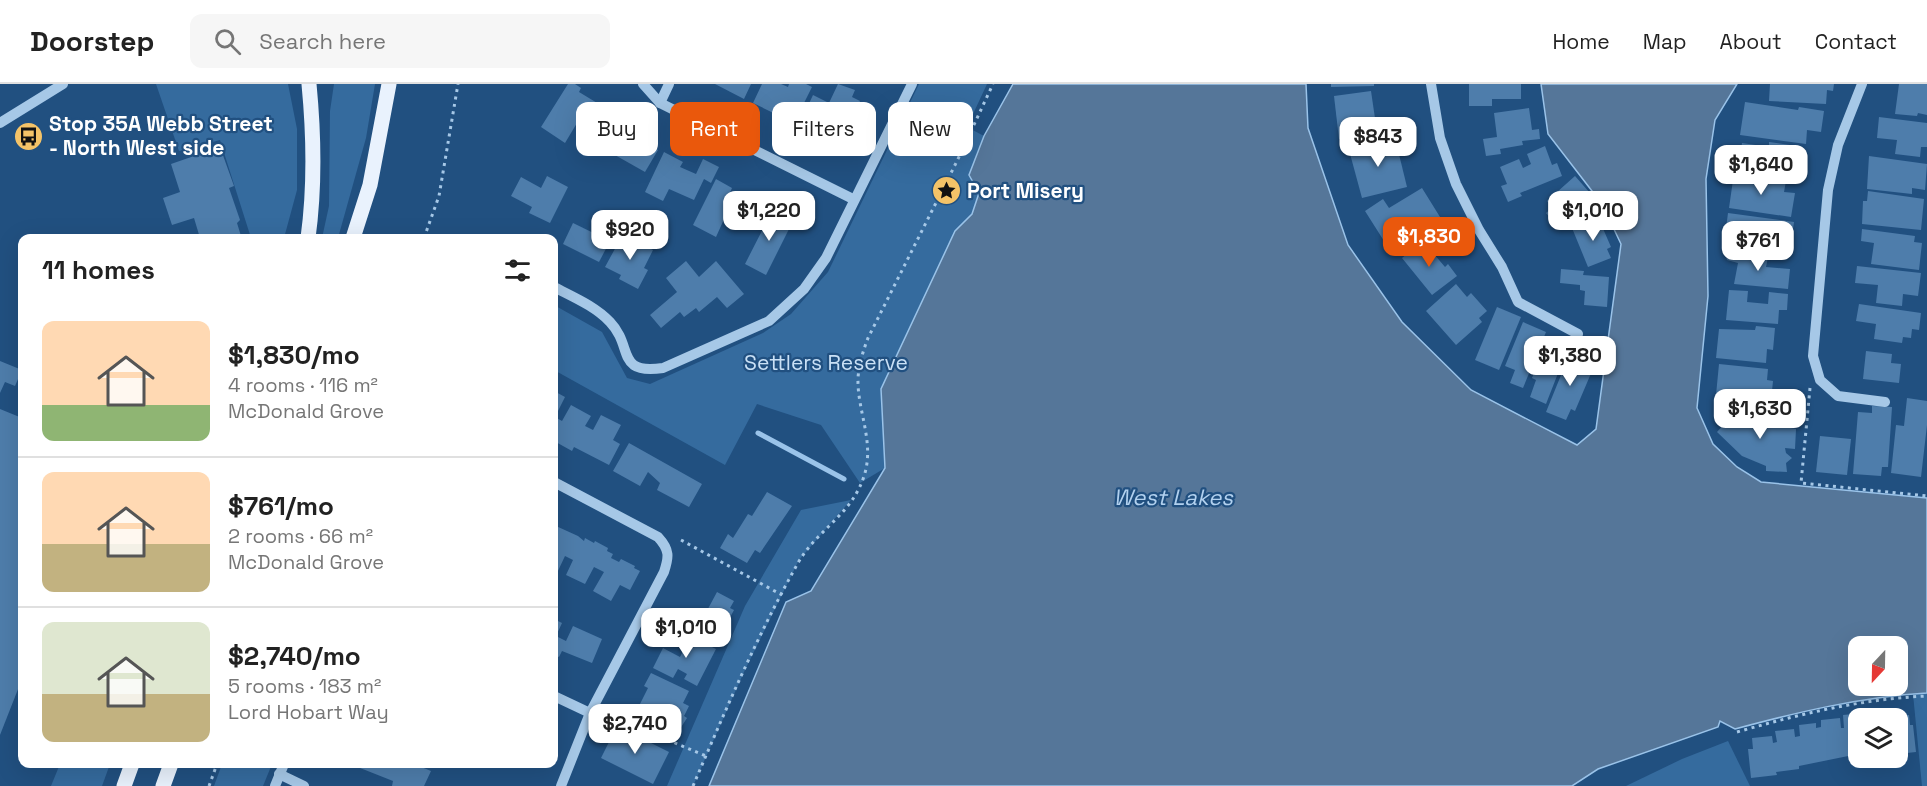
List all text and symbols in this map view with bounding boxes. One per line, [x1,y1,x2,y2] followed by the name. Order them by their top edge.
[190,14,610,68] search box
[30,23,154,59] text: Doorstep
[211,25,244,58] icon: search
[259,27,386,55] text: Search here
[1552,28,1610,55] text: Home
[1643,28,1687,55] text: Map
[1720,28,1782,55] text: About
[1815,28,1897,55] text: Contact
[576,102,658,156] chip: Buy
[670,102,760,156] chip: Rent
[772,102,876,156] chip: Filters
[888,102,973,156] chip: New
[49,110,273,161] place label: Stop 35A Webb Street - North West side
[1342,117,1414,168] pin: $843
[12,120,44,152] bus stop icon: Stop 35A Webb Street - North West side
[1354,123,1403,149] text: $843
[1712,145,1810,196] pin: $1,640
[1729,151,1793,177] text: $1,640
[930,175,962,207] place icon: Port Misery
[967,177,1084,204] place label: Port Misery
[720,191,818,242] pin: $1,220
[1544,191,1642,242] pin: $1,010
[737,197,801,223] text: $1,220
[1562,197,1624,223] text: $1,010
[594,210,666,261] pin: $920
[605,216,655,242] text: $920
[1380,217,1478,268] pin: $1,830
[1722,221,1794,272] pin: $761
[1397,223,1461,249] text: $1,830
[1736,227,1780,253] text: $761
[42,253,155,287] text: 11 homes
[501,254,534,287] icon: filters
[1521,336,1619,387] pin: $1,380
[228,338,360,372] text: $1,830/mo
[1538,342,1602,368] text: $1,380
[90,345,162,417] icon: home
[744,349,908,376] park label: Settlers Reserve
[228,372,378,398] text: 4 rooms · 116 m²
[1711,389,1809,440] pin: $1,630
[1728,395,1792,421] text: $1,630
[228,398,384,424] text: McDonald Grove
[1113,483,1234,511] water label: West Lakes
[228,489,334,523] text: $761/mo
[90,496,162,568] icon: home
[228,523,373,549] text: 2 rooms · 66 m²
[228,549,384,575] text: McDonald Grove
[637,608,735,659] pin: $1,010
[655,614,717,640] text: $1,010
[1848,636,1908,696] north arrow
[1848,636,1908,768] map controls
[228,639,361,673] text: $2,740/mo
[90,646,162,718] icon: home
[228,673,381,699] text: 5 rooms · 183 m²
[228,699,389,725] text: Lord Hobart Way
[586,704,684,755] pin: $2,740
[1848,708,1908,768] button: layers
[602,710,668,736] text: $2,740

